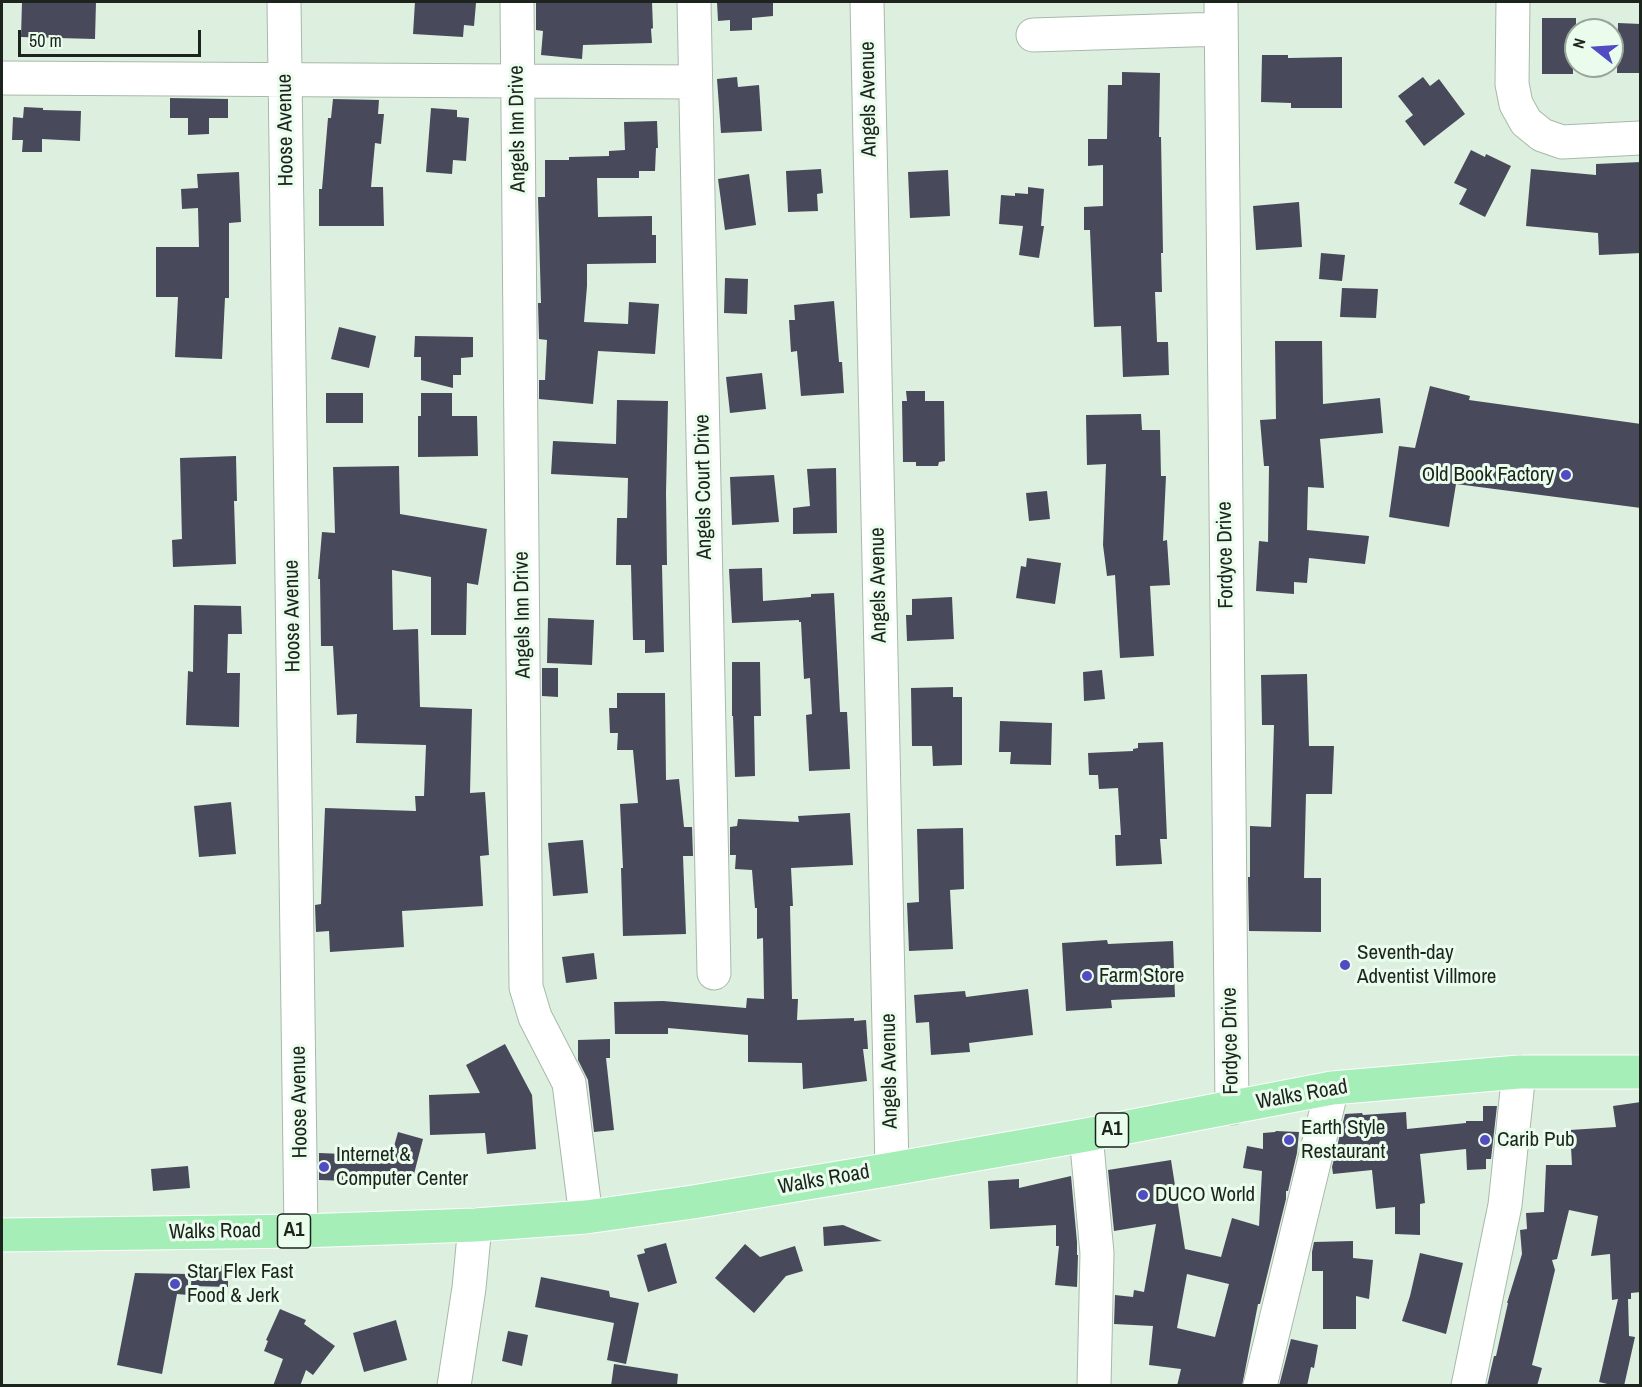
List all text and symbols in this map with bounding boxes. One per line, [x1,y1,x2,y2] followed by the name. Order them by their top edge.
[21,18,204,56] scale bar
[1564,18,1624,78] north arrow
[29,28,62,53] text: 50 m
[1567,36,1591,51] text: N
[855,41,883,157] street label: Angels Avenue
[504,65,532,193] street label: Angels Inn Drive
[272,73,300,187] street label: Hoose Avenue
[690,414,718,560] street label: Angels Court Drive
[1422,462,1554,488] place label: Old Book Factory
[1559,468,1573,482] marker: Old Book Factory
[1212,501,1240,609] street label: Fordyce Drive
[865,527,893,643] street label: Angels Avenue
[509,551,537,679] street label: Angels Inn Drive
[279,559,307,673] street label: Hoose Avenue
[1357,940,1496,990] place label: Seventh-day Adventist Villmore
[1338,958,1352,972] marker: Seventh-day Adventist Villmore
[1099,963,1184,989] place label: Farm Store
[1080,969,1094,983] marker: Farm Store
[1217,987,1245,1095] street label: Fordyce Drive
[876,1013,904,1129] street label: Angels Avenue
[286,1045,314,1159] street label: Hoose Avenue
[1254,1075,1350,1115] street label: Walks Road
[1096,1113,1128,1147] road number: A1
[1301,1115,1385,1165] place label: Earth Style Restaurant
[1497,1127,1575,1153] place label: Carib Pub
[1282,1133,1296,1147] marker: Earth Style Restaurant
[1478,1133,1492,1147] marker: Carib Pub
[336,1142,468,1192] place label: Internet & Computer Center
[317,1160,331,1174] marker: Internet & Computer Center
[776,1160,872,1200] street label: Walks Road
[1155,1182,1255,1208] place label: DUCO World
[1136,1188,1150,1202] marker: DUCO World
[278,1214,310,1248] road number: A1
[169,1219,261,1245] street label: Walks Road
[187,1259,293,1309] place label: Star Flex Fast Food & Jerk
[168,1277,182,1291] marker: Star Flex Fast Food & Jerk

